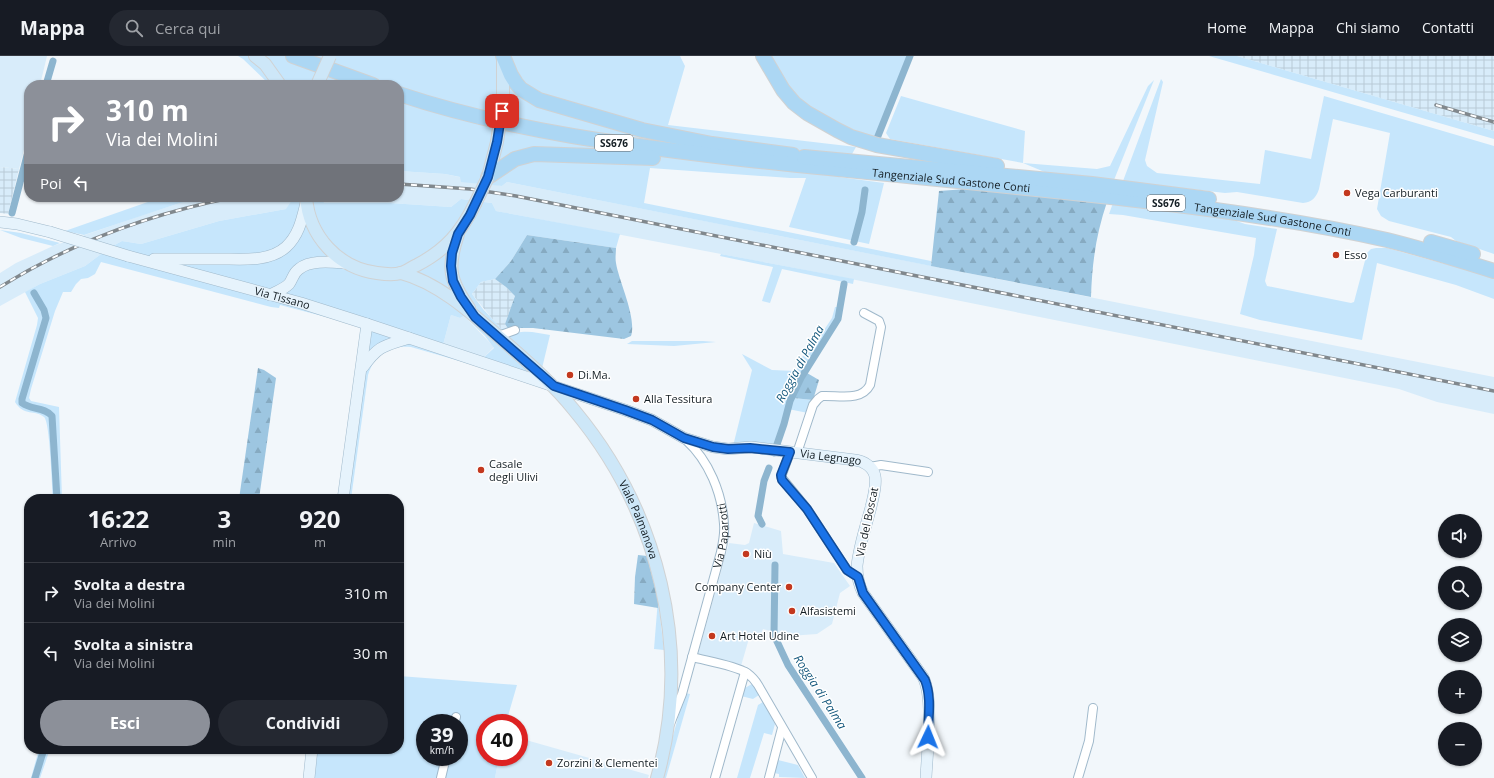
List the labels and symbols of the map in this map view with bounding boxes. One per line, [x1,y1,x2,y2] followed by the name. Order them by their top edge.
[485,94,519,128] pin
[595,135,633,151] road number: SS676
[871,165,1031,195] street label: Tangenziale Sud Gastone Conti
[1355,185,1438,200] place label: Vega Carburanti
[1342,188,1352,198] marker: Vega Carburanti
[1147,195,1185,211] road number: SS676
[1193,199,1353,239] street label: Tangenziale Sud Gastone Conti
[1344,247,1368,262] place label: Esso
[1331,250,1341,260] marker: Esso
[253,283,313,313] street label: Via Tissano
[771,322,828,405] water label: Roggia di Palma
[578,367,611,382] place label: Di.Ma.
[565,370,575,380] marker: Di.Ma.
[644,391,712,406] place label: Alla Tessitura
[631,394,641,404] marker: Alla Tessitura
[799,445,864,468] street label: Via Legnago
[489,456,538,484] place label: Casale degli Ulivi
[476,465,486,475] marker: Casale degli Ulivi
[616,477,662,561] street label: Viale Palmanova
[852,485,881,558] street label: Via del Boscat
[709,502,731,570] street label: Via Paparotti
[754,546,772,561] place label: Niù
[741,549,751,559] marker: Niù
[695,579,781,594] place label: Company Center
[784,582,794,592] marker: Company Center
[800,603,856,618] place label: Alfasistemi
[787,606,797,616] marker: Alfasistemi
[720,628,799,643] place label: Art Hotel Udine
[707,631,717,641] marker: Art Hotel Udine
[790,651,851,733] water label: Roggia di Palma
[476,714,528,766] speed limit sign: 40
[907,716,949,758] position arrow
[557,755,657,770] place label: Zorzini & Clementei
[544,758,554,768] marker: Zorzini & Clementei

